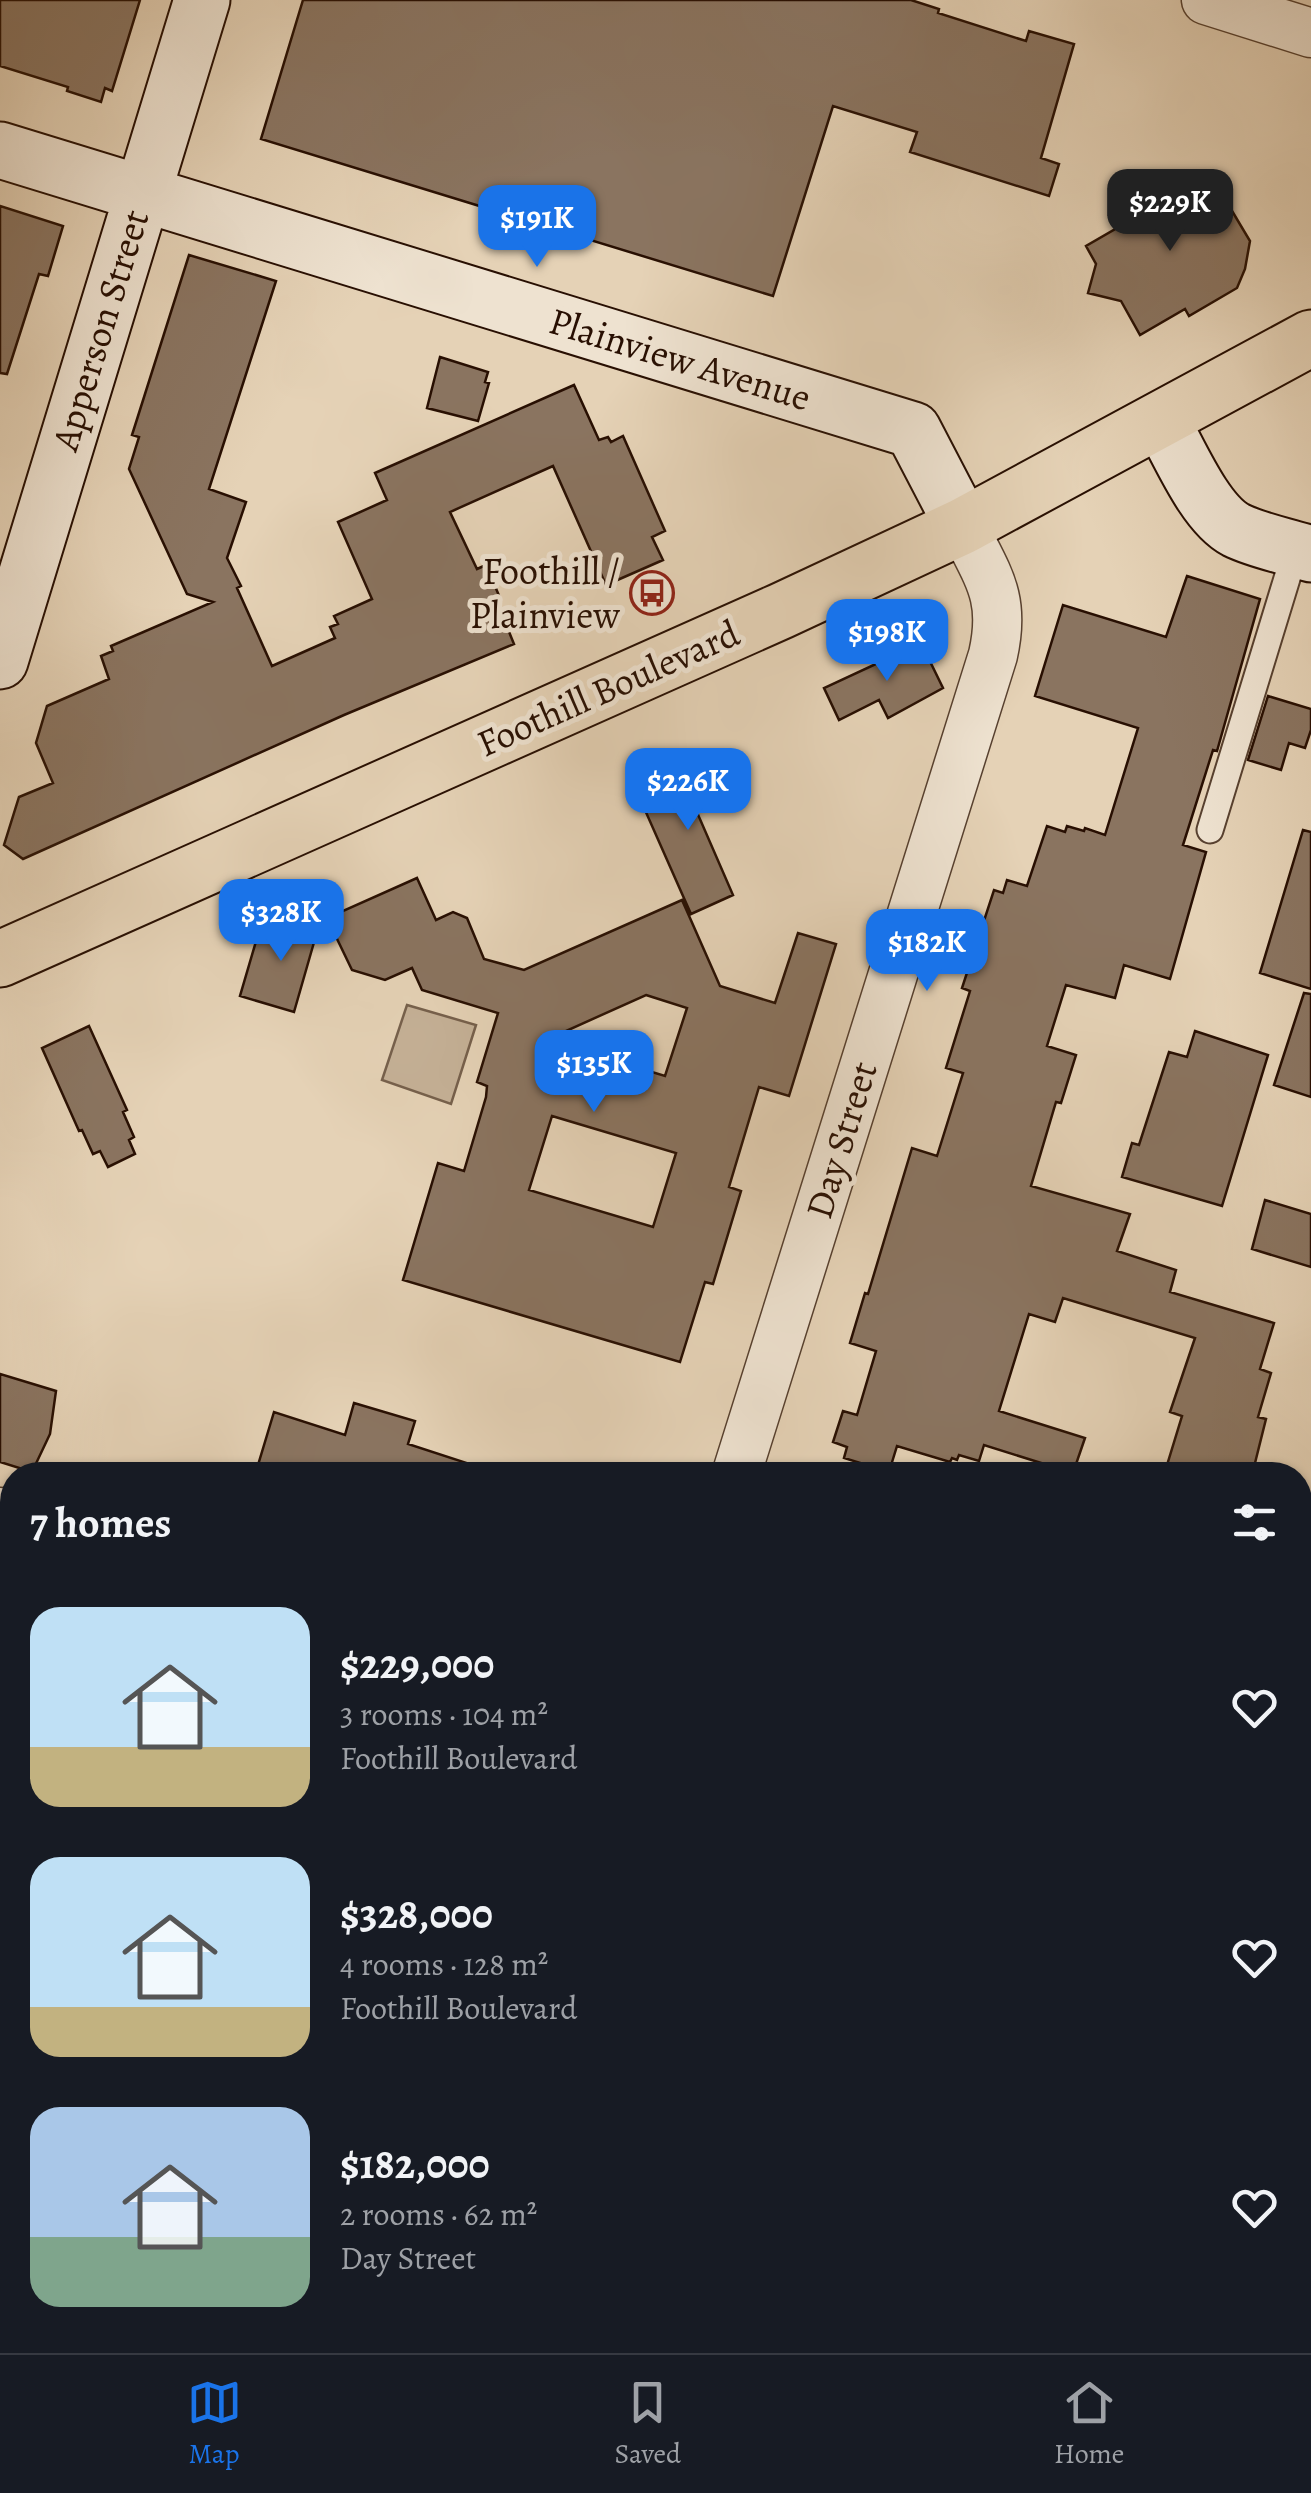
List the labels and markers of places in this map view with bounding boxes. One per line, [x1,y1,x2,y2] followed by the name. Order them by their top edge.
[1100,169,1240,254] pin: $229K
[467,185,607,270] pin: $191K
[470,545,620,641] place label: Foothill / Plainview
[629,570,675,616] bus stop icon: Foothill / Plainview
[817,599,957,684] pin: $198K
[618,748,758,833] pin: $226K
[211,879,351,964] pin: $328K
[857,909,997,994] pin: $182K
[524,1030,664,1115] pin: $135K

